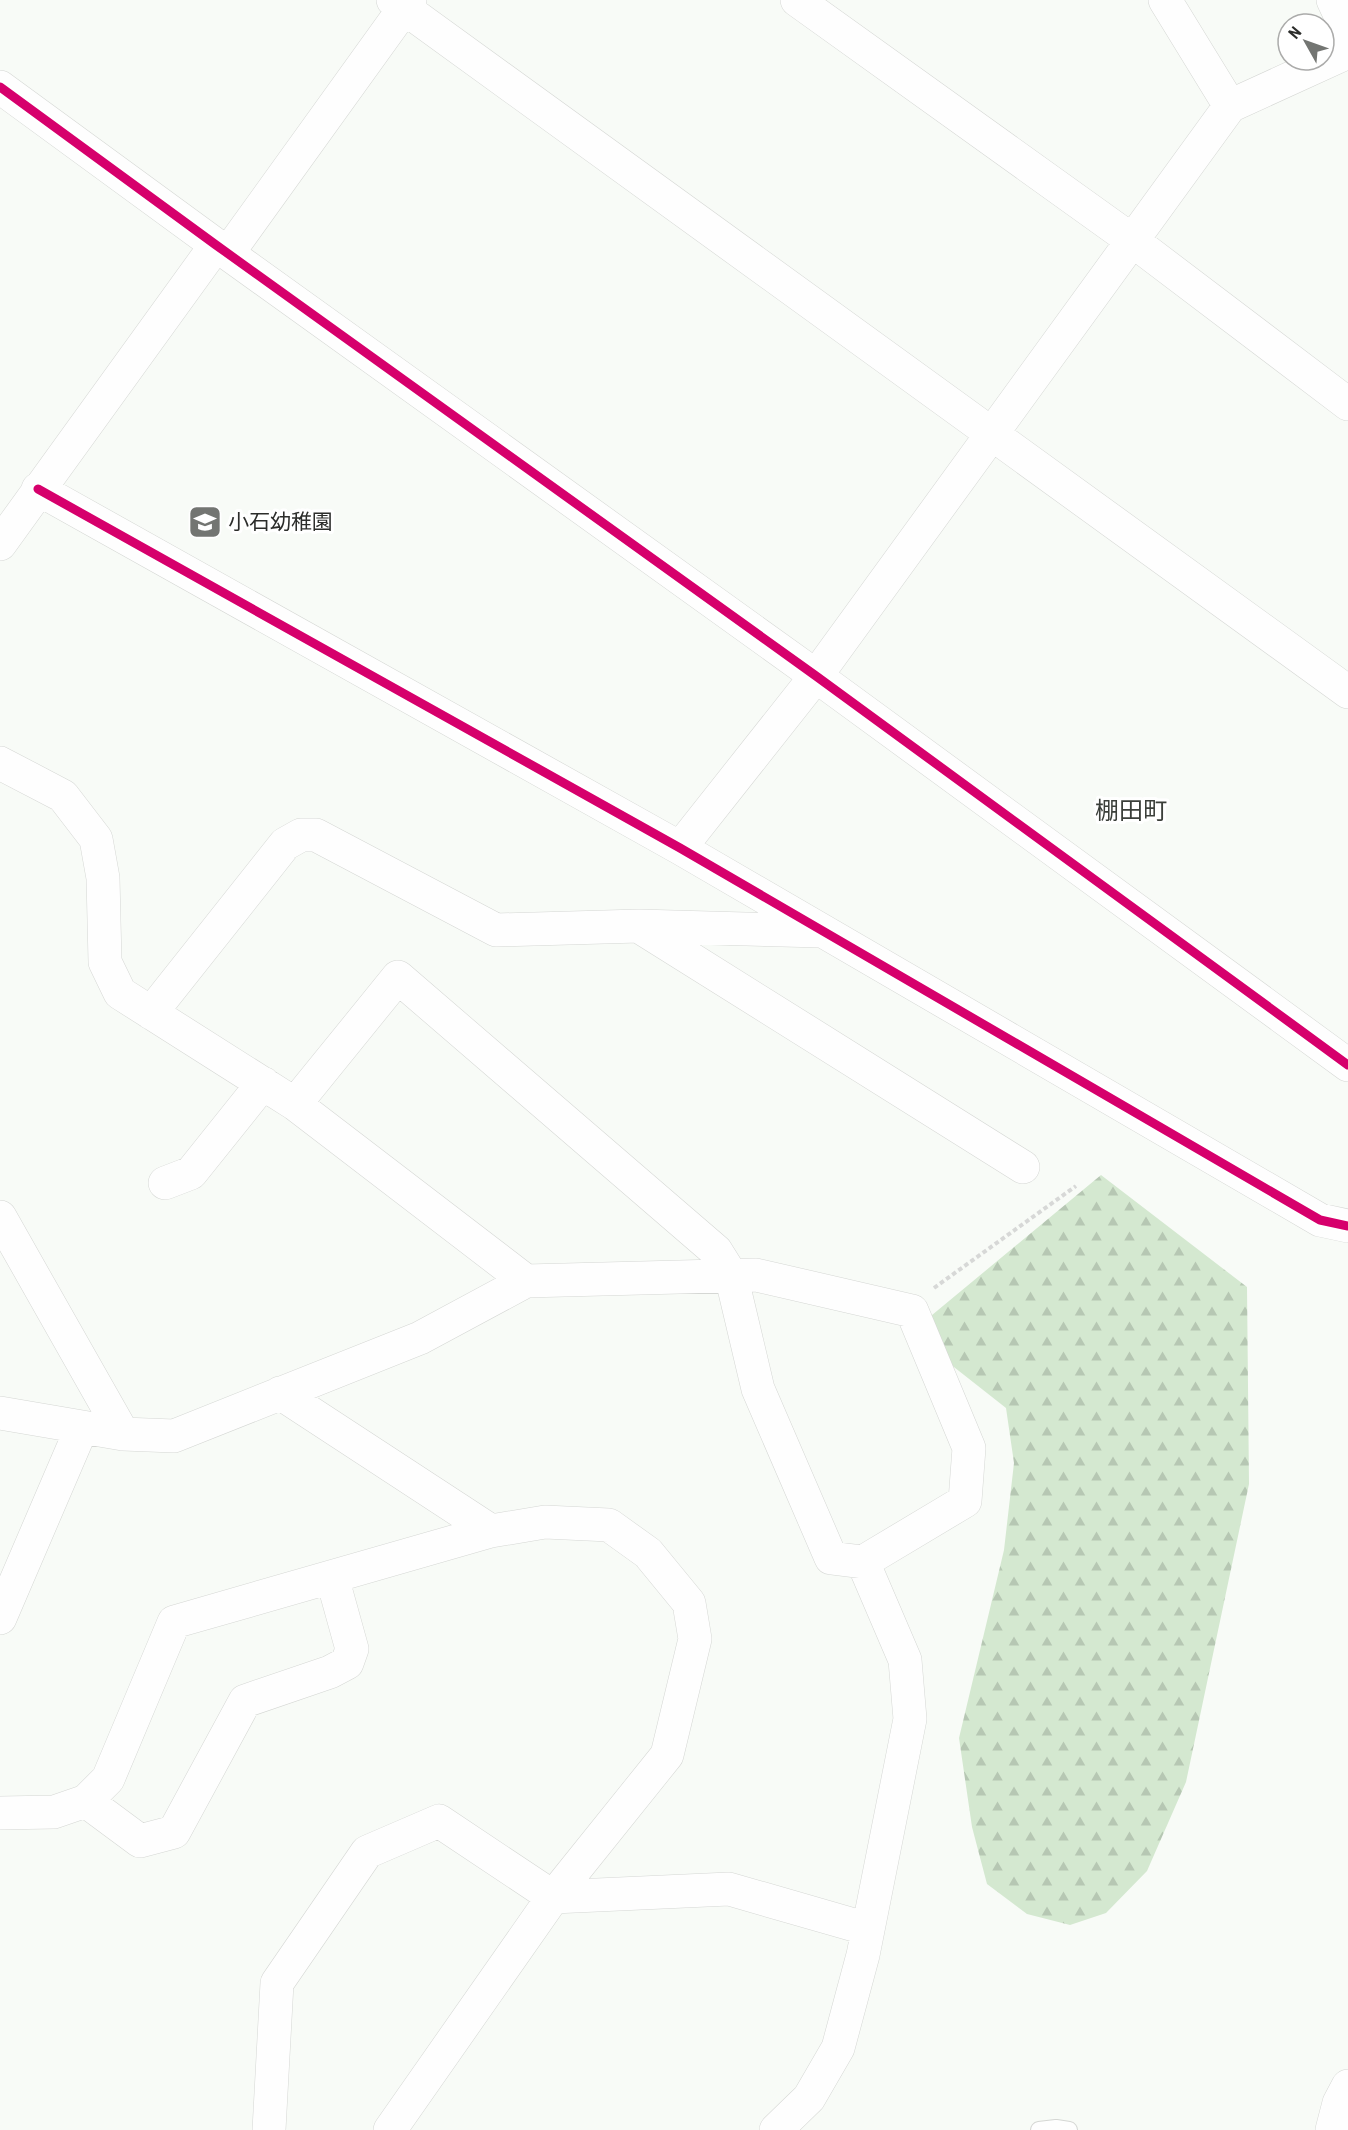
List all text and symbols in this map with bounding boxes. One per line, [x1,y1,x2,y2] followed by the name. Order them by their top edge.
[1276,12,1336,72] north arrow
[1284,23,1305,43] text: N
[187,504,223,540] school or university icon: 小石幼稚園
[228,510,333,534] place label: 小石幼稚園
[1095,797,1167,825] district label: 棚田町

